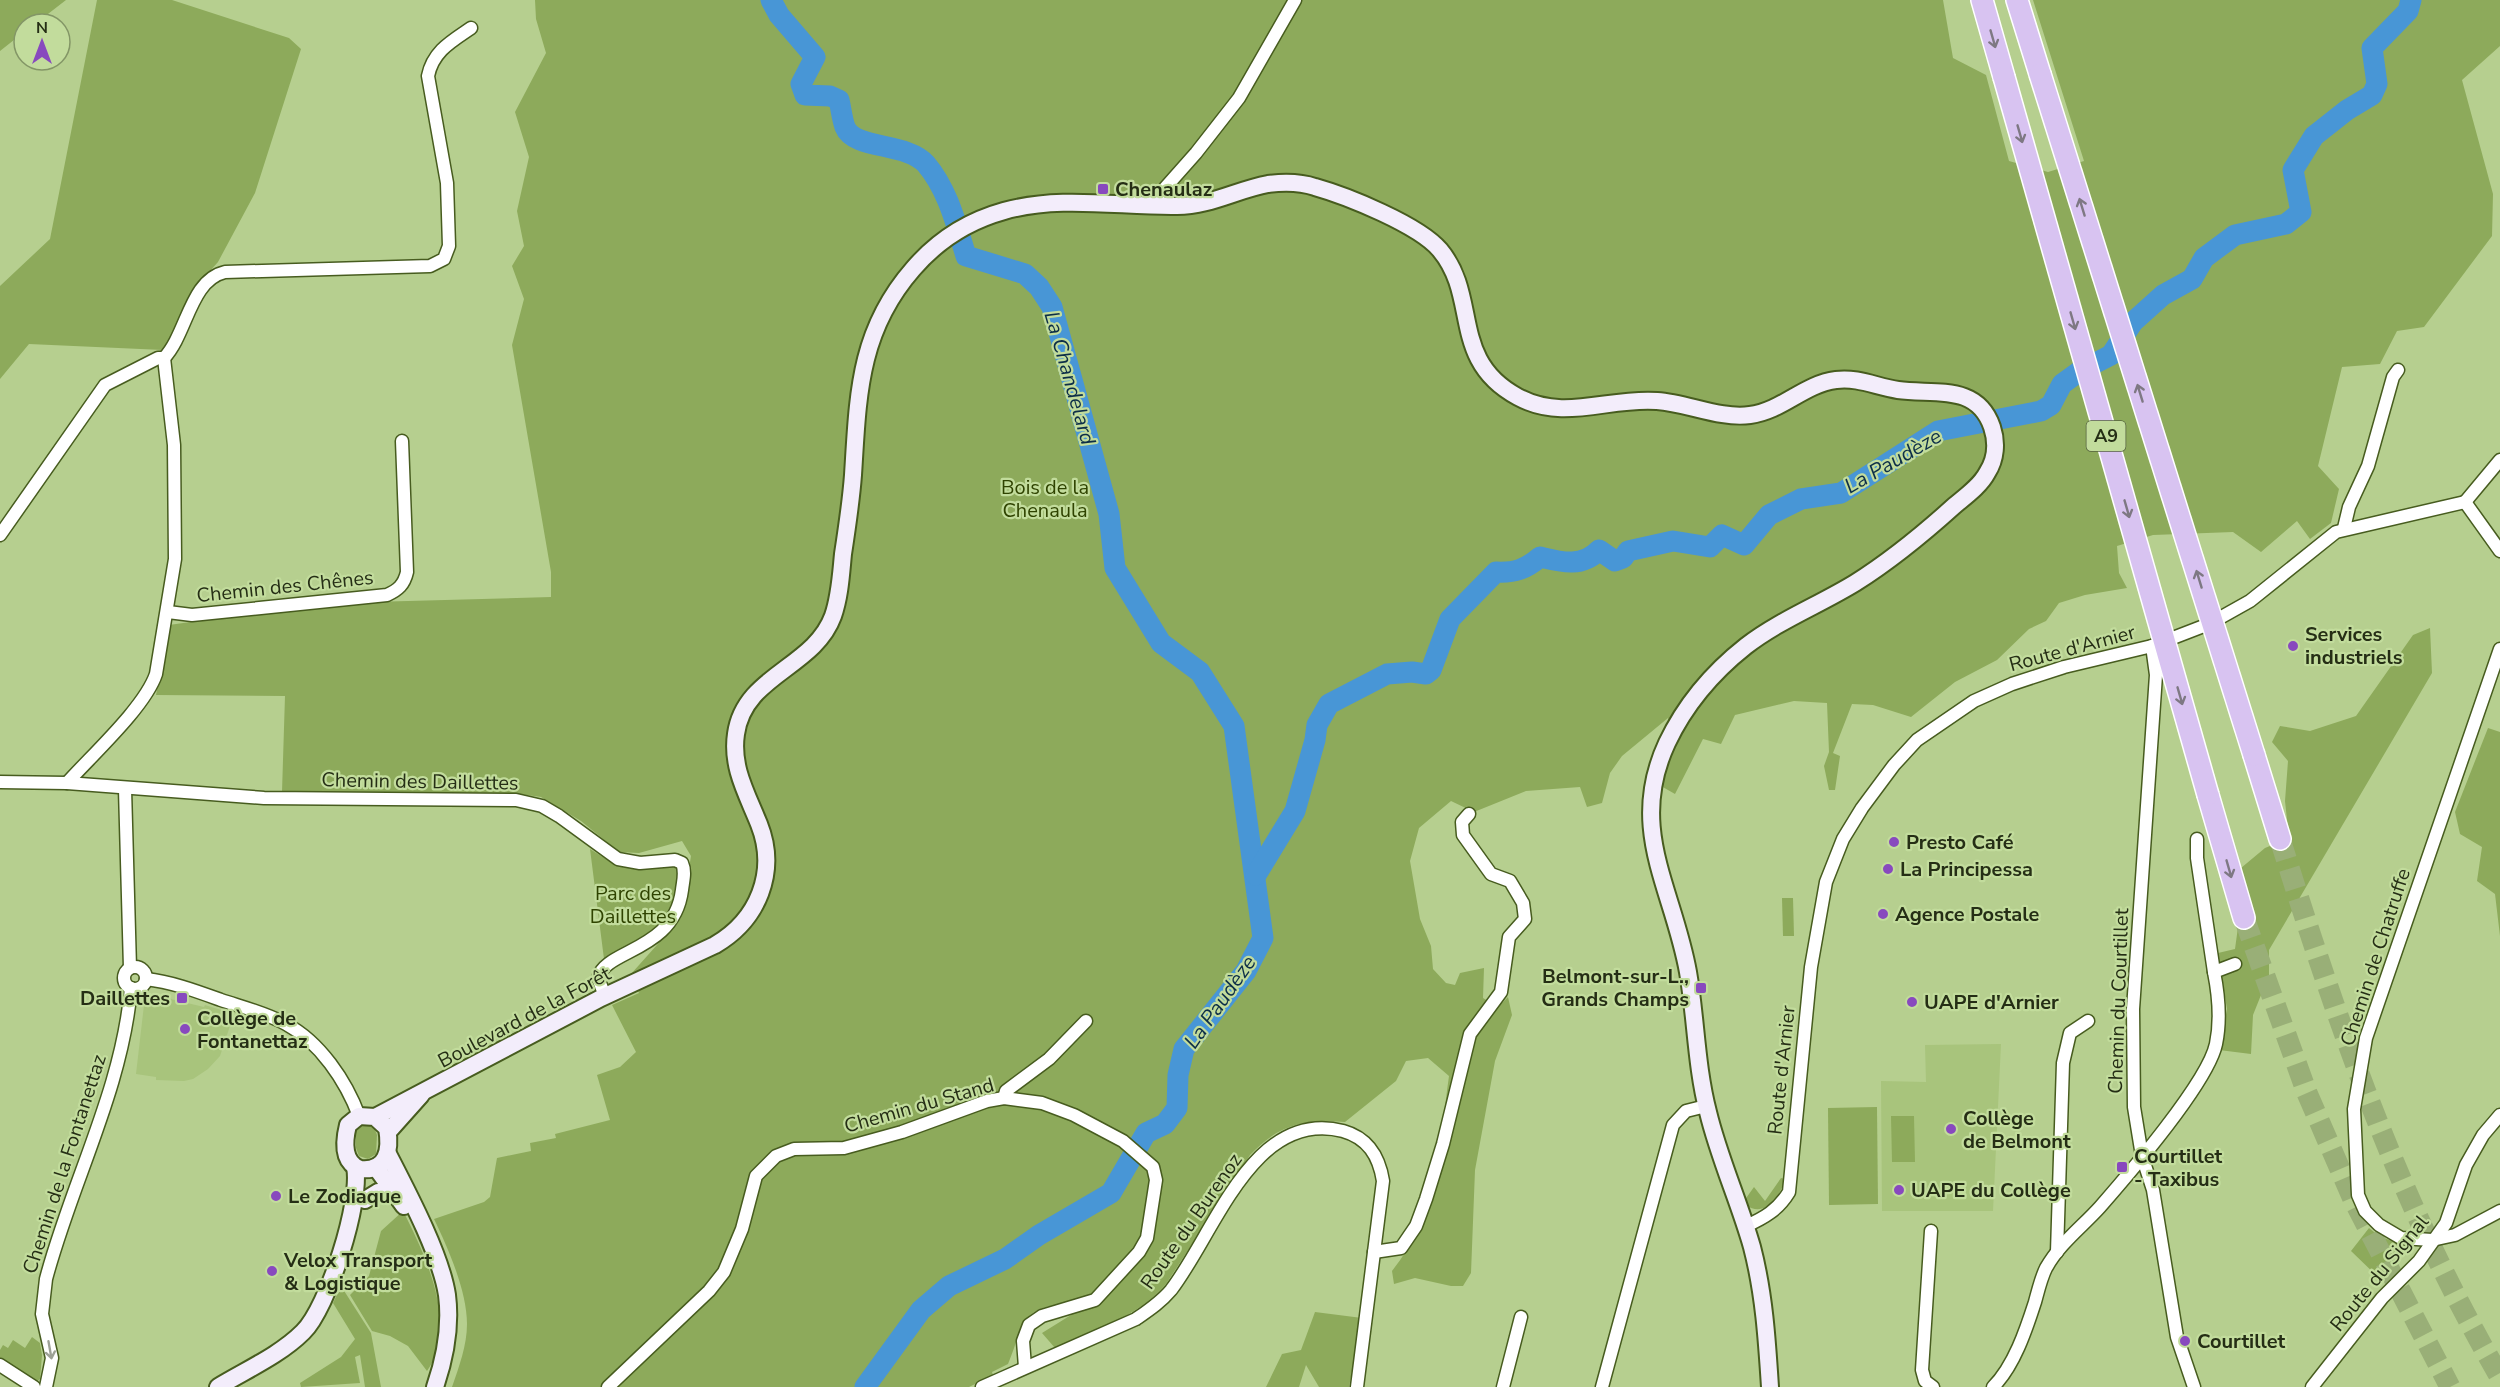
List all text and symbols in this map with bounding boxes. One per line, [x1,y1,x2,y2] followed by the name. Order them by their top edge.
[12,12,72,72] north arrow
[36,17,48,39] text: N
[1988,29,1999,48] one-way arrow
[2015,124,2026,143] one-way arrow
[1115,176,1212,203] place label: Chenaulaz
[1096,182,1110,196] marker: Chenaulaz
[2076,198,2087,217] one-way arrow
[1038,308,1103,449] water label: La Chandelard
[2068,311,2079,330] one-way arrow
[2134,384,2145,403] one-way arrow
[2086,421,2126,451] road number: A9
[1839,422,1947,500] water label: La Paudèze
[1001,474,1089,524] park label: Bois de la Chenaula
[2121,499,2133,518] one-way arrow
[195,564,375,609] street label: Chemin des Chênes
[2193,570,2204,589] one-way arrow
[2006,619,2138,678] street label: Route d'Arnier
[2305,621,2403,671] place label: Services industriels
[2286,639,2300,653] marker: Services industriels
[2175,686,2186,705] one-way arrow
[321,766,519,797] street label: Chemin des Daillettes
[1906,829,2014,856] place label: Presto Café
[1887,835,1901,849] marker: Presto Café
[1900,856,2033,883] place label: La Principessa
[2224,860,2236,879] one-way arrow
[1881,862,1895,876] marker: La Principessa
[2334,865,2417,1049] street label: Chemin de Chatruffe
[590,880,676,930] park label: Parc des Daillettes
[1895,901,2039,928] place label: Agence Postale
[1876,907,1890,921] marker: Agence Postale
[2102,907,2135,1094] street label: Chemin du Courtillet
[1178,950,1262,1054] water label: La Paudèze
[433,960,616,1074] street label: Boulevard de la Forêt
[1541,963,1689,1013] place label: Belmont-sur-L., Grands Champs
[1694,981,1708,995] marker: Belmont-sur-L., Grands Champs
[80,985,170,1012] place label: Daillettes
[1924,989,2059,1016] place label: UAPE d'Arnier
[175,991,189,1005] marker: Daillettes
[1905,995,1919,1009] marker: UAPE d'Arnier
[1761,1004,1802,1136] street label: Route d'Arnier
[197,1005,307,1055] place label: Collège de Fontanettaz
[178,1022,192,1036] marker: Collège de Fontanettaz
[16,1051,113,1277] street label: Chemin de la Fontanettaz
[841,1071,997,1140] street label: Chemin du Stand
[1963,1105,2071,1155] place label: Collège de Belmont
[1944,1122,1958,1136] marker: Collège de Belmont
[2134,1143,2223,1193] place label: Courtillet - Taxibus
[1134,1148,1248,1295] street label: Route du Burenoz
[2115,1160,2129,1174] marker: Courtillet - Taxibus
[1911,1177,2071,1204] place label: UAPE du Collège
[288,1183,401,1210] place label: Le Zodiaque
[1892,1183,1906,1197] marker: UAPE du Collège
[269,1189,283,1203] marker: Le Zodiaque
[2324,1209,2435,1337] street label: Route du Signal
[283,1247,433,1297] place label: Velox Transport & Logistique
[265,1264,279,1278] marker: Velox Transport & Logistique
[2197,1328,2286,1355] place label: Courtillet
[2178,1334,2192,1348] marker: Courtillet
[45,1340,56,1360] one-way arrow

